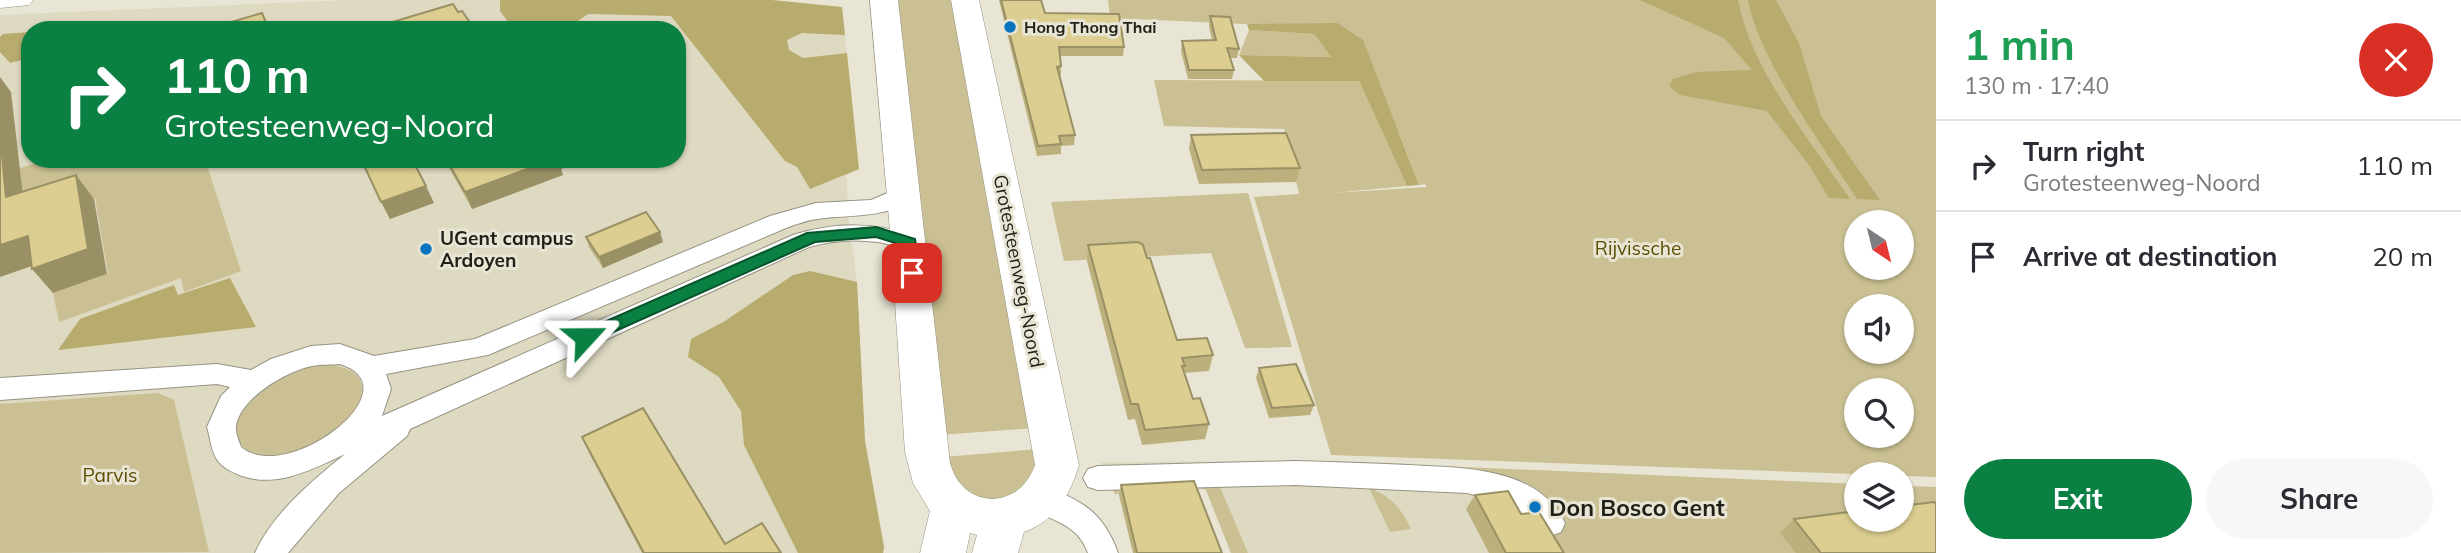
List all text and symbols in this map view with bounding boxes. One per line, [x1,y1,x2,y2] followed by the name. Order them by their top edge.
[1024,17,1157,37] place label: Hong Thong Thai
[1964,18,2075,71] text: 1 min
[1002,19,1018,35] marker: Hong Thong Thai
[2359,23,2433,97] button: close
[164,44,310,105] text: 110 m
[49,49,140,140] icon: right
[1964,71,2109,100] text: 130 m · 17:40
[164,105,495,145] text: Grotesteenweg-Noord
[2023,135,2144,168] text: Turn right
[1964,147,2002,185] icon: right
[2357,149,2433,182] text: 110 m
[2023,168,2261,197] text: Grotesteenweg-Noord
[988,172,1050,370] street label: Grotesteenweg-Noord
[1844,210,1914,280] north arrow
[1844,210,1914,532] map controls
[440,226,573,272] place label: UGent campus Ardoyen
[1595,236,1681,260] park label: Rijvissche
[1964,238,2002,276] icon: arrive
[2023,240,2278,273] text: Arrive at destination
[2372,240,2433,273] text: 20 m
[418,241,434,257] marker: UGent campus Ardoyen
[882,243,942,303] pin
[893,254,931,292] icon: arrive
[1844,294,1914,364] button: sound
[548,300,622,374] position arrow
[1844,378,1914,448] button: search
[1964,459,2192,539] button: Exit
[2206,459,2433,539] button: Share
[1844,462,1914,532] button: layers
[83,463,137,487] park label: Parvis
[1549,493,1725,522] place label: Don Bosco Gent
[1527,499,1543,515] marker: Don Bosco Gent

